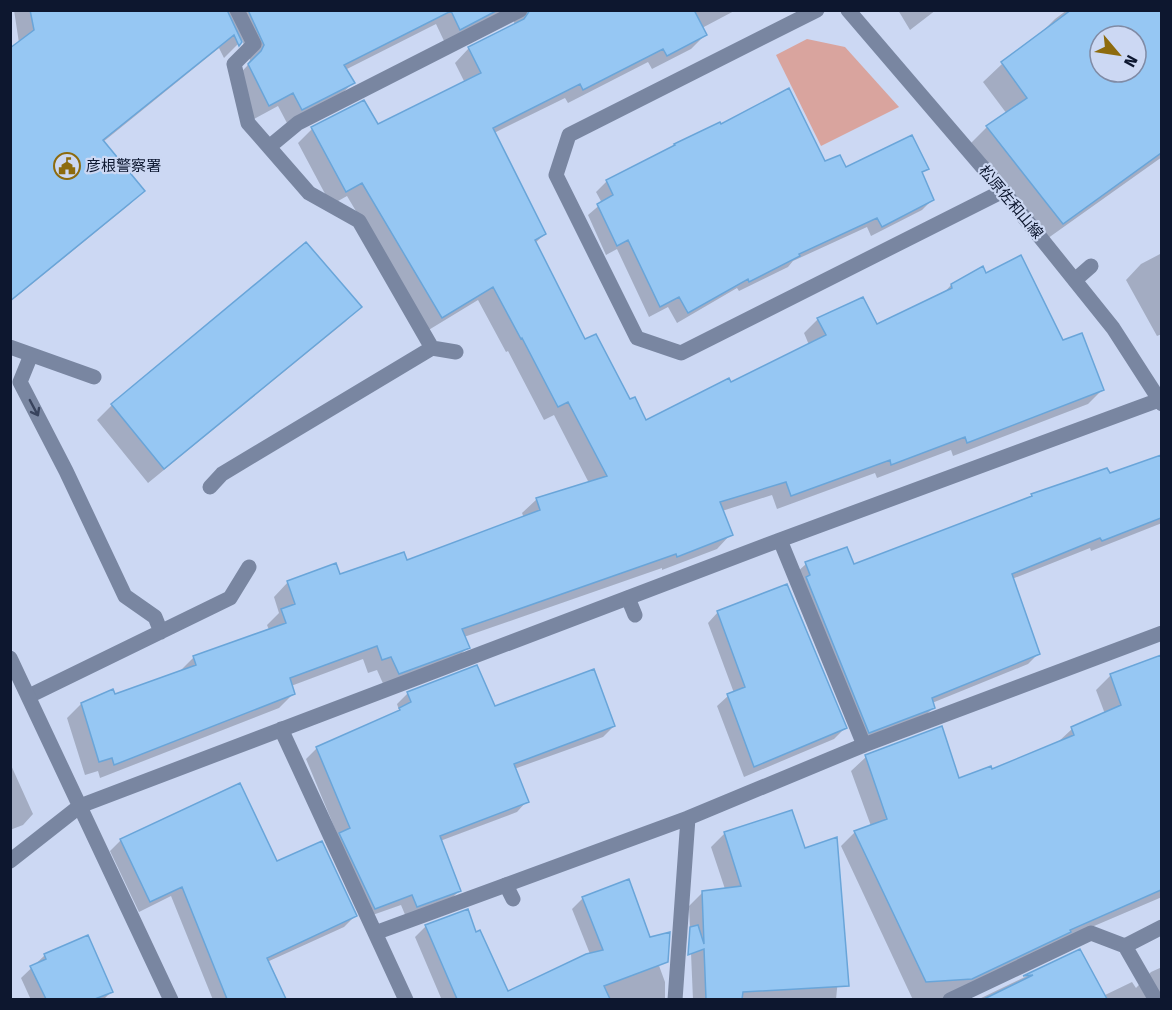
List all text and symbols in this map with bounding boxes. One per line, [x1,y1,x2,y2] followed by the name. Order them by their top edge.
[1088,24,1148,84] north arrow
[1120,52,1142,70] text: N
[52,151,82,181] public building icon: 彦根警察署
[86,157,161,175] place label: 彦根警察署
[975,162,1047,242] street label: 松原佐和山線
[28,399,40,416] one-way arrow

